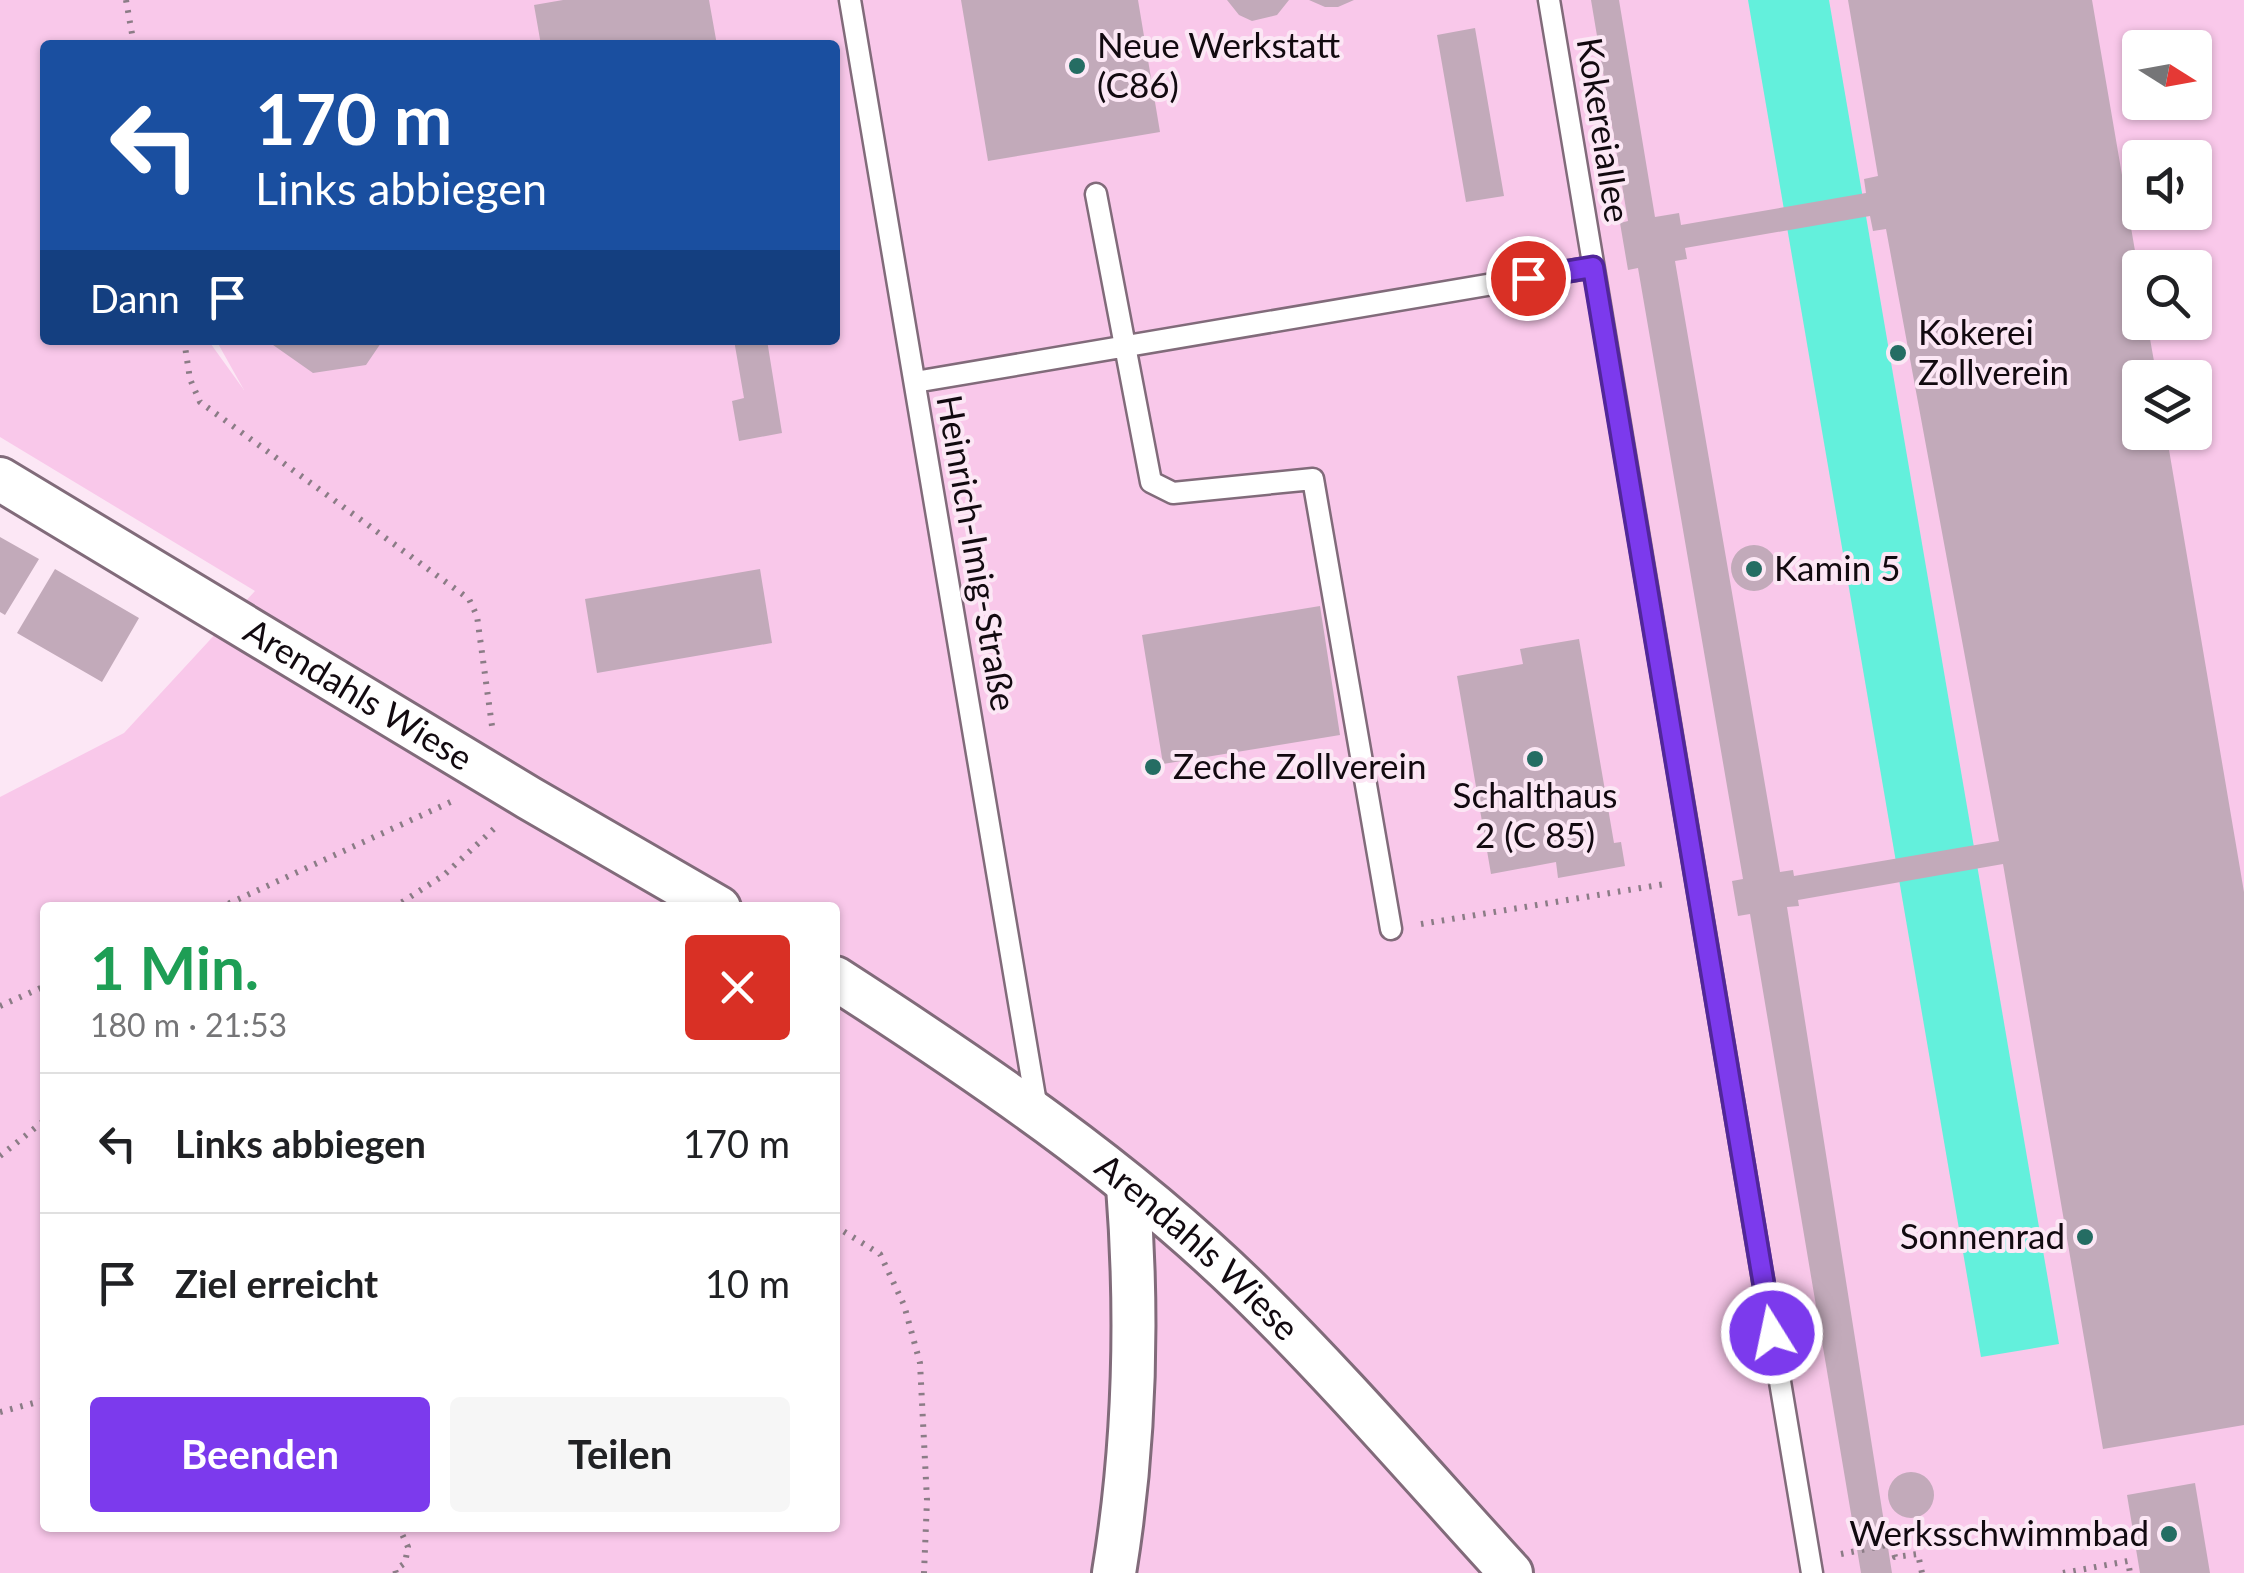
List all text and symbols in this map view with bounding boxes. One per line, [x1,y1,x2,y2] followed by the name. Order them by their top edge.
[1097,23,1340,105] place label: Neue Werkstatt (C86)
[2122,30,2212,120] north arrow
[2122,30,2212,450] map controls
[1570,34,1640,225] street label: Kokereiallee
[1066,55,1088,77] marker: Neue Werkstatt (C86)
[255,76,452,160] text: 170 m
[90,80,220,210] icon: left
[2122,140,2212,230] button: sound
[255,161,547,215] text: Links abbiegen
[1486,236,1571,321] pin
[2122,250,2212,340] button: search
[1501,251,1556,306] icon: arrive
[200,270,255,325] icon: arrive
[90,275,180,321] text: Dann
[1918,310,2069,392] place label: Kokerei Zollverein
[1887,342,1909,364] marker: Kokerei Zollverein
[2122,360,2212,450] button: layers
[929,391,1026,714] street label: Heinrich-Imig-Straße
[1774,546,1900,588] place label: Kamin 5
[1743,558,1765,580] marker: Kamin 5
[237,608,481,778] street label: Arendahls Wiese
[1173,744,1426,786] place label: Zeche Zollverein
[1524,748,1546,770] marker: Schalthaus 2 (C 85)
[1142,756,1164,778] marker: Zeche Zollverein
[1453,773,1617,855] place label: Schalthaus 2 (C 85)
[90,931,259,1003] text: 1 Min.
[685,935,790,1040] button: close
[90,1005,287,1044] text: 180 m · 21:53
[90,1116,145,1171] icon: left
[175,1120,426,1166] text: Links abbiegen
[683,1120,790,1166] text: 170 m
[1088,1144,1309,1348] street label: Arendahls Wiese
[1900,1214,2065,1256] place label: Sonnenrad
[2074,1226,2096,1248] marker: Sonnenrad
[90,1256,145,1311] icon: arrive
[175,1260,378,1306] text: Ziel erreicht
[705,1260,790,1306] text: 10 m
[1720,1281,1824,1385] position arrow
[90,1397,430,1512] button: Beenden
[450,1397,790,1512] button: Teilen
[1849,1511,2149,1553] place label: Werksschwimmbad
[2158,1523,2180,1545] marker: Werksschwimmbad

